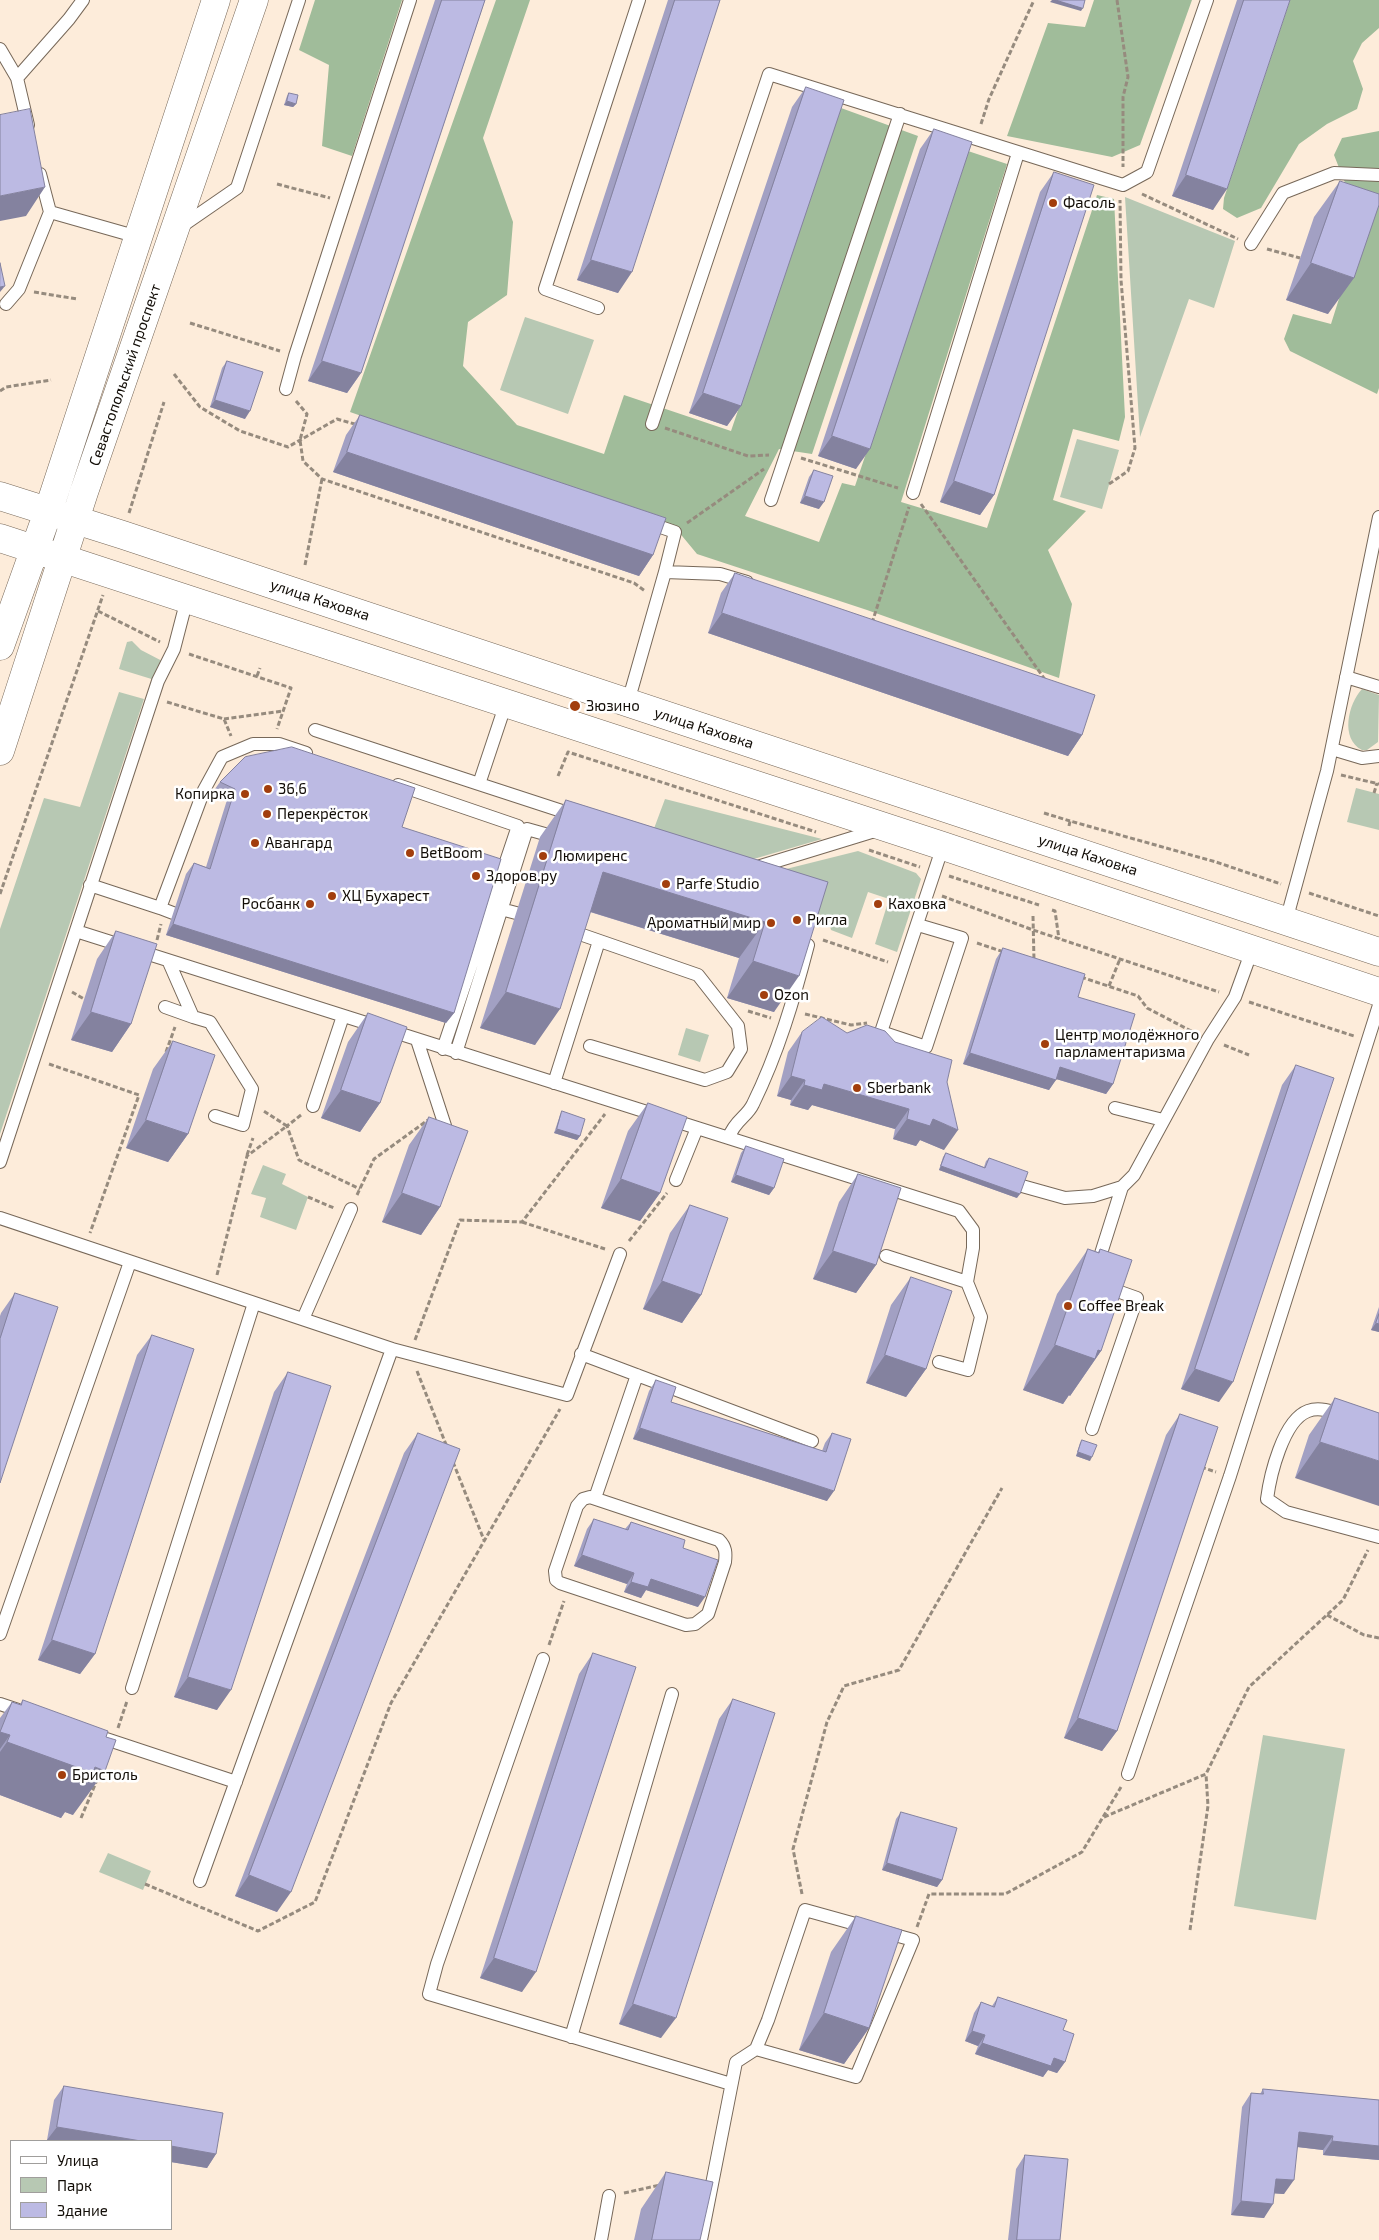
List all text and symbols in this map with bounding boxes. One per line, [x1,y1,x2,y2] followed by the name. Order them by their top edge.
[1063,194,1115,212] place label: Фасоль
[1047,197,1059,209] marker: Фасоль
[85,282,165,468] street label: Севастопольский проспект
[268,575,372,625] street label: улица Каховка
[586,697,640,715] place label: Зюзино
[568,699,582,713] marker: Зюзино
[652,703,756,753] street label: улица Каховка
[278,780,307,798] place label: 36,6
[262,783,274,795] marker: 36,6
[175,785,235,803] place label: Копирка
[239,788,251,800] marker: Копирка
[277,805,368,823] place label: Перекрёсток
[261,808,273,820] marker: Перекрёсток
[1036,830,1140,880] street label: улица Каховка
[265,834,332,852] place label: Авангард
[249,837,261,849] marker: Авангард
[420,844,483,862] place label: BetBoom
[404,847,416,859] marker: BetBoom
[553,847,628,865] place label: Люмиренс
[537,850,549,862] marker: Люмиренс
[486,867,557,885] place label: Здоров.ру
[470,870,482,882] marker: Здоров.ру
[676,875,759,893] place label: Parfe Studio
[660,878,672,890] marker: Parfe Studio
[342,887,430,905] place label: ХЦ Бухарест
[326,890,338,902] marker: ХЦ Бухарест
[242,895,300,913] place label: Росбанк
[888,895,946,913] place label: Каховка
[304,898,316,910] marker: Росбанк
[872,898,884,910] marker: Каховка
[807,911,847,929] place label: Ригла
[647,914,761,932] place label: Ароматный мир
[791,914,803,926] marker: Ригла
[765,917,777,929] marker: Ароматный мир
[774,986,809,1004] place label: Ozon
[758,989,770,1001] marker: Ozon
[1055,1026,1199,1061] place label: Центр молодёжного парламентаризма
[1039,1038,1051,1050] marker: Центр молодёжного парламентаризма
[867,1079,931,1097] place label: Sberbank
[851,1082,863,1094] marker: Sberbank
[1078,1297,1164,1315] place label: Coffee Break
[1062,1300,1074,1312] marker: Coffee Break
[72,1766,138,1784] place label: Бристоль
[56,1769,68,1781] marker: Бристоль
[10,2140,172,2230] legend
[57,2151,99,2169] text: Улица
[57,2176,92,2194] text: Парк
[57,2201,108,2219] text: Здание

